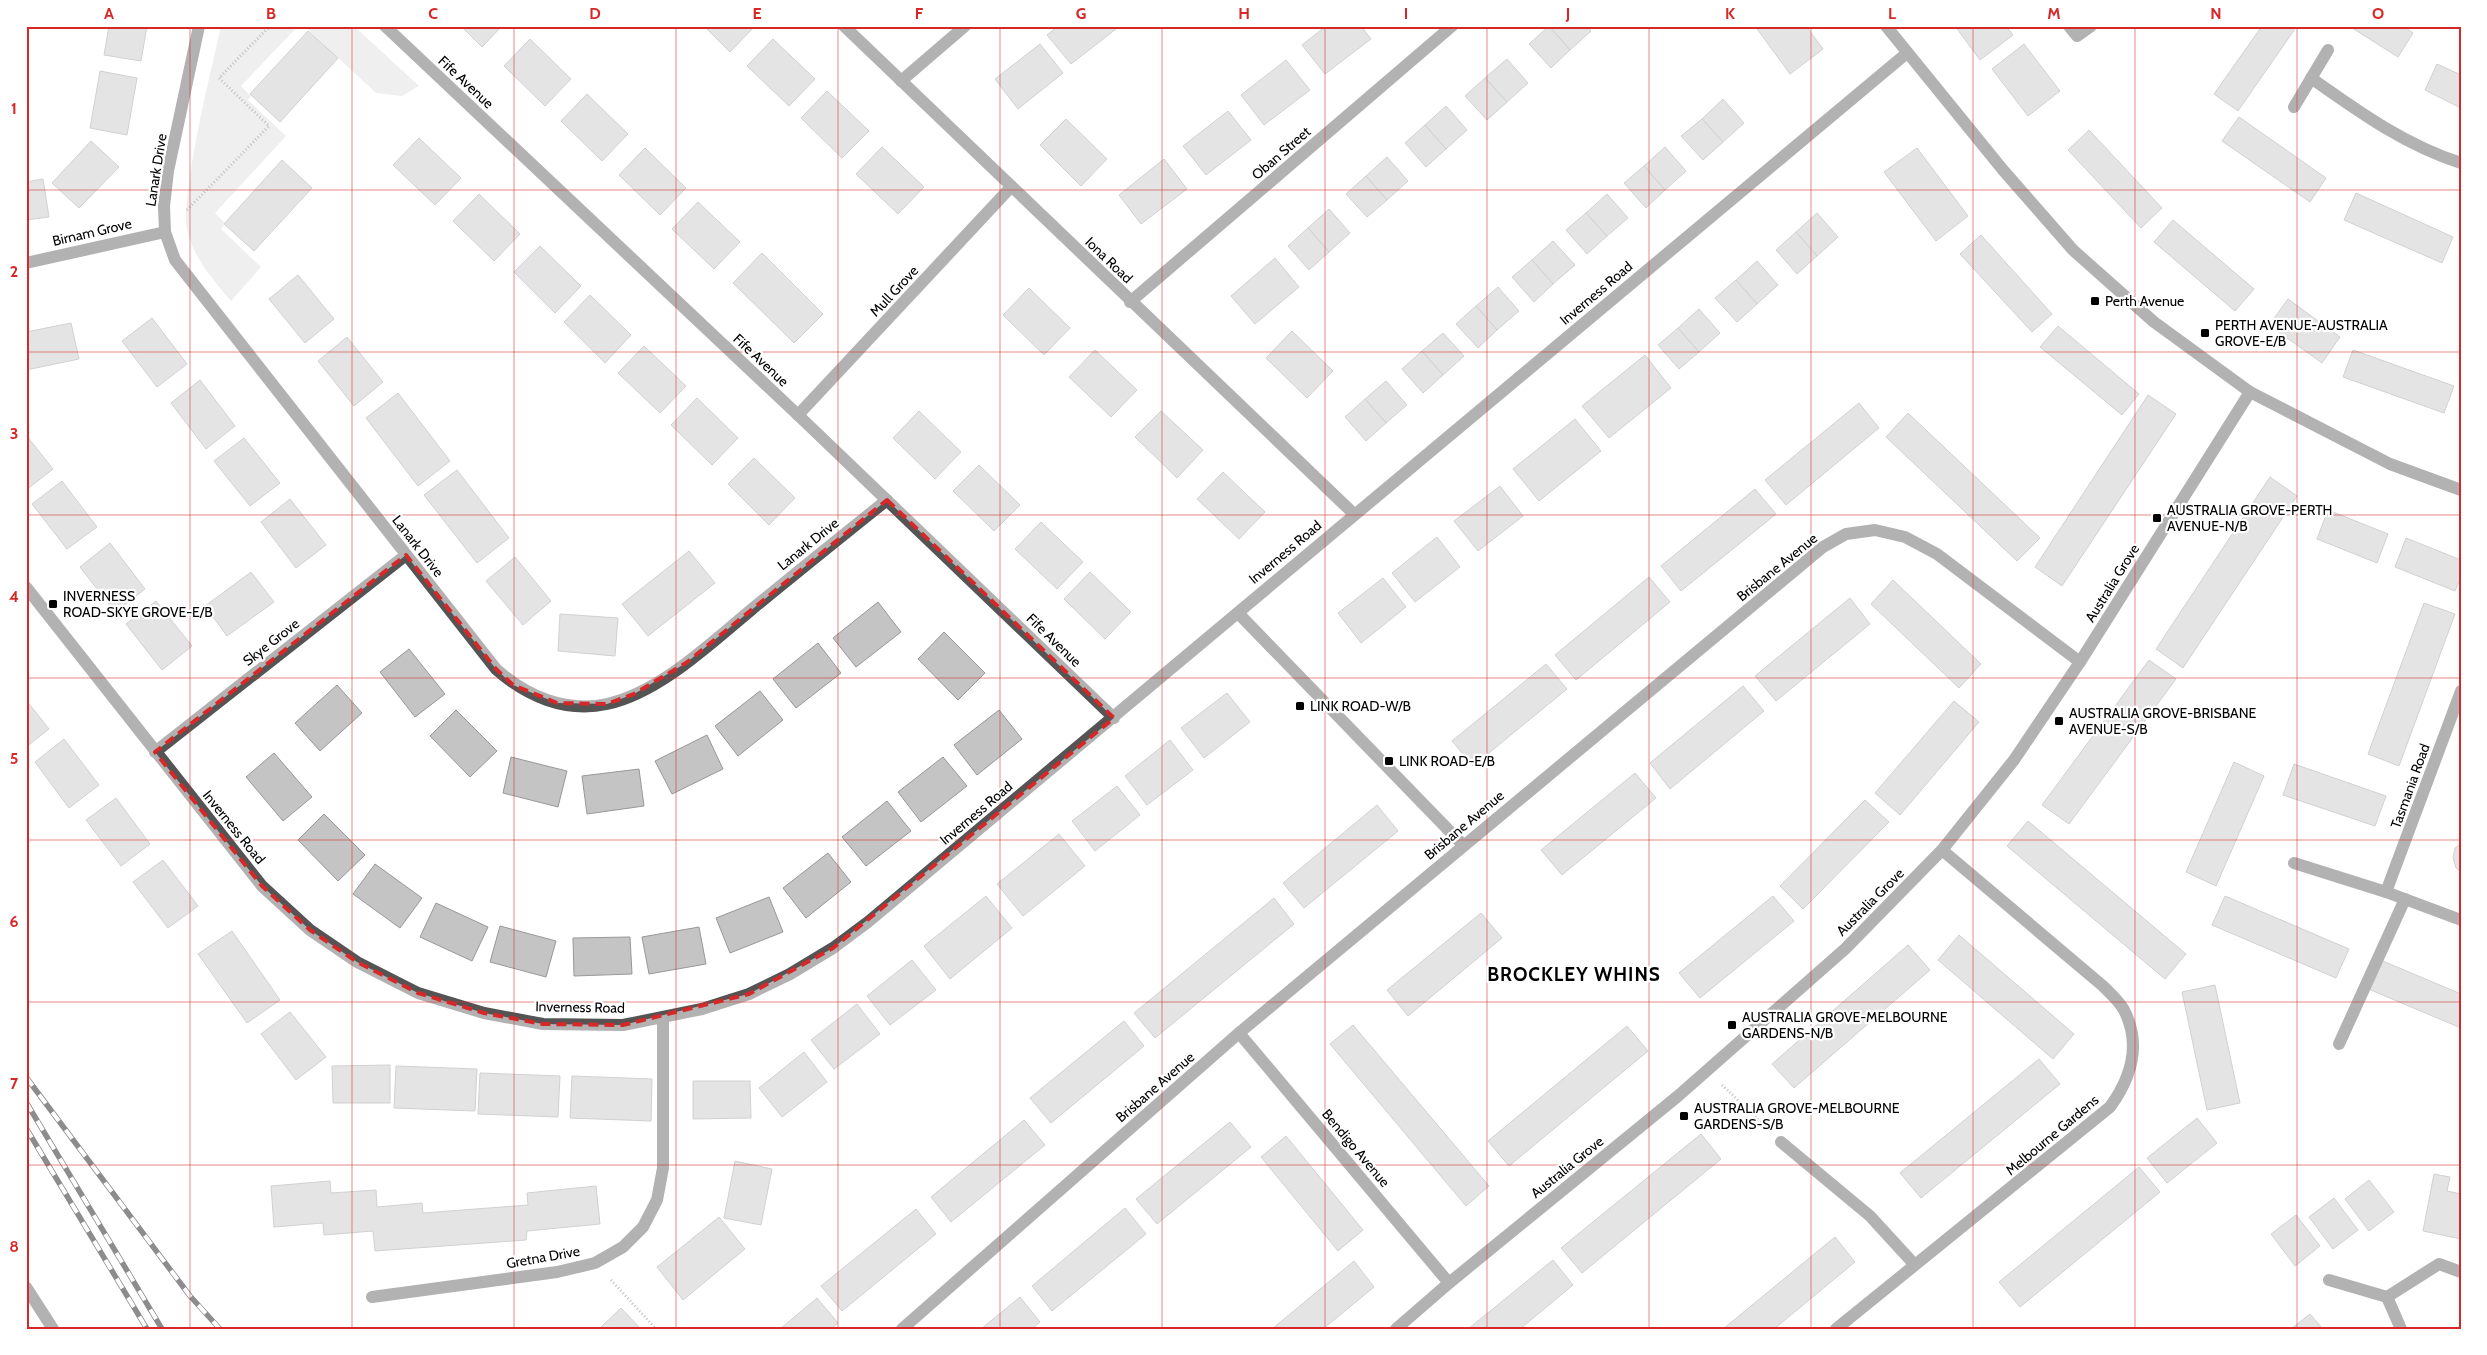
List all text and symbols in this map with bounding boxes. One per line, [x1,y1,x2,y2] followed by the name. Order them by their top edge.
[104,4,114,23] text: A
[266,4,276,23] text: B
[428,4,438,23] text: C
[589,4,601,23] text: D
[752,4,762,23] text: E
[915,4,924,23] text: F
[1076,4,1086,23] text: G
[1238,4,1250,23] text: H
[1404,4,1408,23] text: I
[1565,4,1570,23] text: J
[1725,4,1735,23] text: K
[1888,4,1896,23] text: L
[2047,4,2061,23] text: M
[2210,4,2222,23] text: N
[2372,4,2384,23] text: O
[434,52,498,112] street label: Fife Avenue
[11,99,17,118] text: 1
[1248,122,1314,183] street label: Oban Street
[141,132,171,208] street label: Lanark Drive
[51,214,133,250] street label: Birnam Grove
[1081,233,1137,287] street label: Iona Road
[1556,257,1636,329] street label: Inverness Road
[10,262,18,281] text: 2
[866,262,922,320] street label: Mull Grove
[2105,292,2184,310] place label: Perth Avenue
[2089,295,2101,307] marker: Perth Avenue
[2215,316,2388,350] place label: PERTH AVENUE-AUSTRALIA GROVE-E/B
[2199,327,2211,339] marker: PERTH AVENUE-AUSTRALIA GROVE-E/B
[729,330,793,390] street label: Fife Avenue
[10,424,18,443] text: 3
[2167,501,2333,535] place label: AUSTRALIA GROVE-PERTH AVENUE-N/B
[388,511,448,581] street label: Lanark Drive
[2151,512,2163,524] marker: AUSTRALIA GROVE-PERTH AVENUE-N/B
[774,514,842,574] street label: Lanark Drive
[1245,516,1325,588] street label: Inverness Road
[1733,529,1821,605] street label: Brisbane Avenue
[2081,541,2143,625] street label: Australia Grove
[9,587,19,606] text: 4
[63,587,213,621] place label: INVERNESS ROAD-SKYE GROVE-E/B
[47,598,59,610] marker: INVERNESS ROAD-SKYE GROVE-E/B
[1023,609,1085,671] street label: Fife Avenue
[239,614,303,670] street label: Skye Grove
[1310,697,1411,715] place label: LINK ROAD-W/B
[1294,700,1306,712] marker: LINK ROAD-W/B
[2069,704,2257,738] place label: AUSTRALIA GROVE-BRISBANE AVENUE-S/B
[2053,715,2065,727] marker: AUSTRALIA GROVE-BRISBANE AVENUE-S/B
[2386,741,2434,831] street label: Tasmania Road
[10,749,18,768] text: 5
[1399,752,1495,770] place label: LINK ROAD-E/B
[1383,755,1395,767] marker: LINK ROAD-E/B
[936,777,1016,849] street label: Inverness Road
[1420,786,1508,864] street label: Brisbane Avenue
[199,787,269,867] street label: Inverness Road
[1832,864,1908,940] street label: Australia Grove
[10,912,19,931] text: 6
[1487,963,1661,986] district label: BROCKLEY WHINS
[535,997,625,1017] street label: Inverness Road
[1742,1008,1948,1042] place label: AUSTRALIA GROVE-MELBOURNE GARDENS-N/B
[1726,1019,1738,1031] marker: AUSTRALIA GROVE-MELBOURNE GARDENS-N/B
[1112,1048,1198,1126] street label: Brisbane Avenue
[10,1074,19,1093] text: 7
[2002,1091,2102,1179] street label: Melbourne Gardens
[1694,1099,1900,1133] place label: AUSTRALIA GROVE-MELBOURNE GARDENS-S/B
[1318,1105,1394,1191] street label: Bendigo Avenue
[1678,1110,1690,1122] marker: AUSTRALIA GROVE-MELBOURNE GARDENS-S/B
[1527,1132,1607,1202] street label: Australia Grove
[9,1237,19,1256] text: 8
[505,1242,581,1272] street label: Gretna Drive

